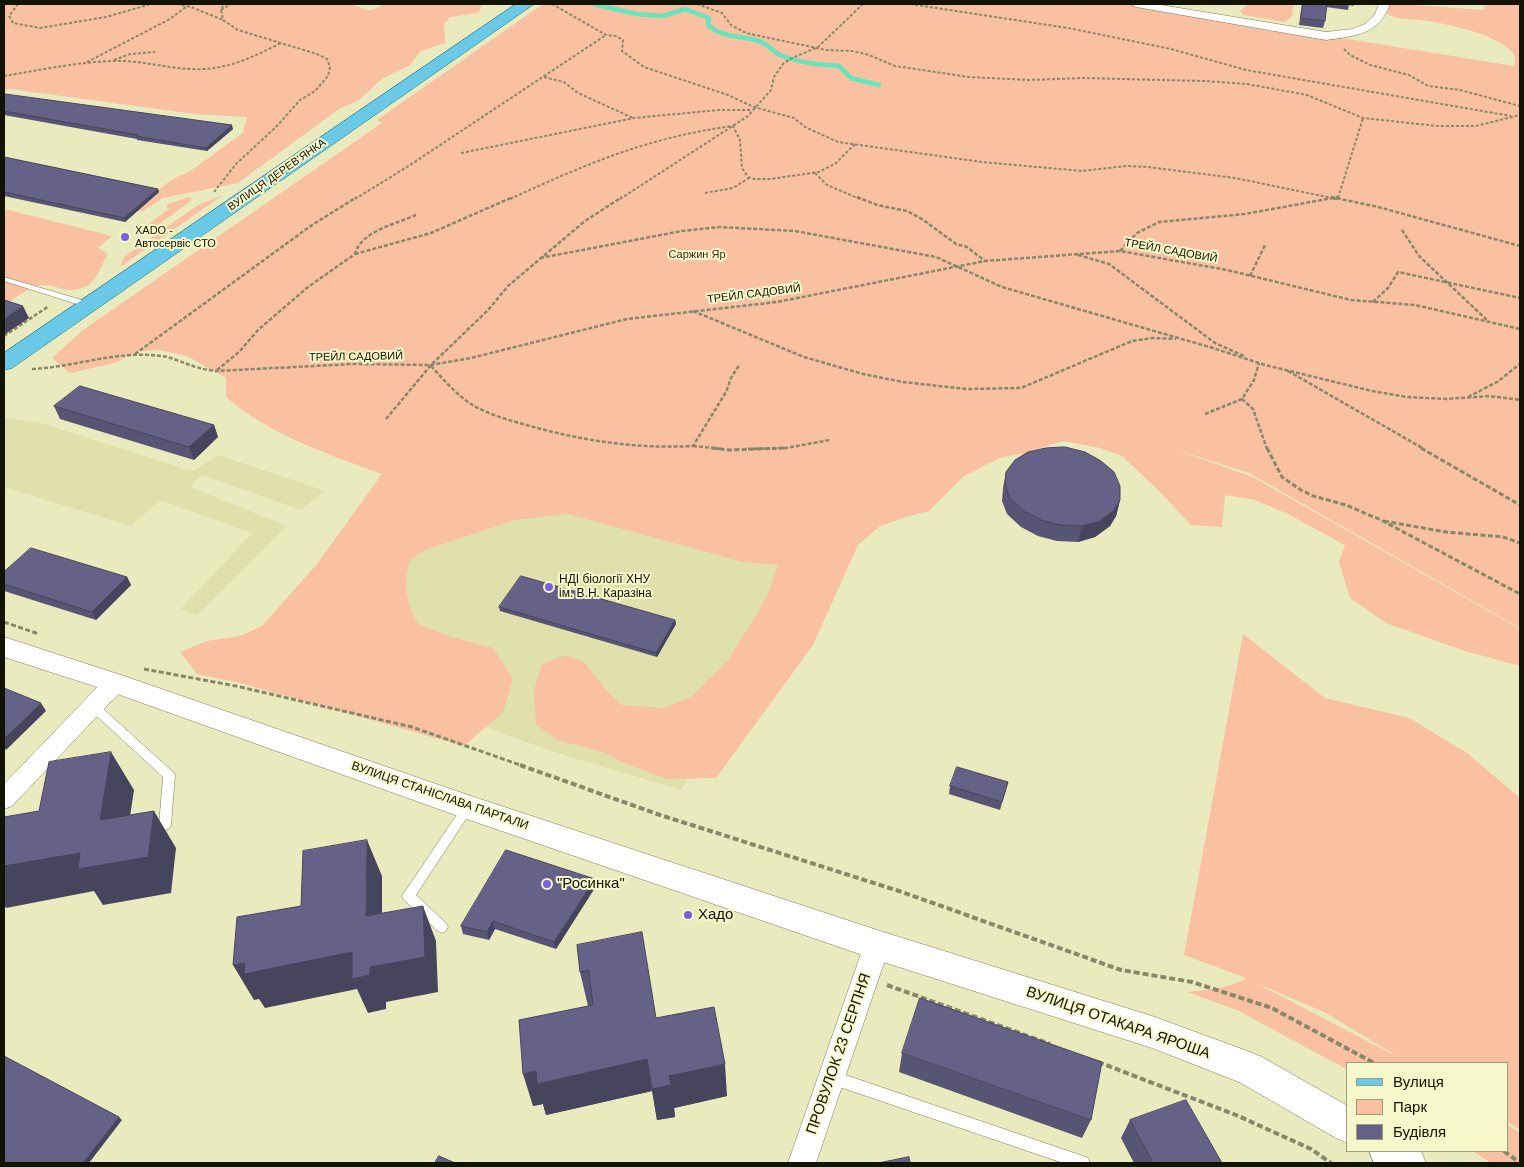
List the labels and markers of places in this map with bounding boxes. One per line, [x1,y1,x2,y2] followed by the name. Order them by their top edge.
[135,224,216,250] place label: XADO - Автосервіс СТО
[119,231,131,243] marker: XADO - Автосервіс СТО
[559,573,652,601] place label: НДІ біології ХНУ ім. В.Н. Каразіна
[543,581,555,593] marker: НДІ біології ХНУ ім. В.Н. Каразіна
[557,875,625,893] place label: "Росинка"
[541,878,553,890] marker: "Росинка"
[698,906,733,924] place label: Хадо
[682,909,694,921] marker: Хадо

